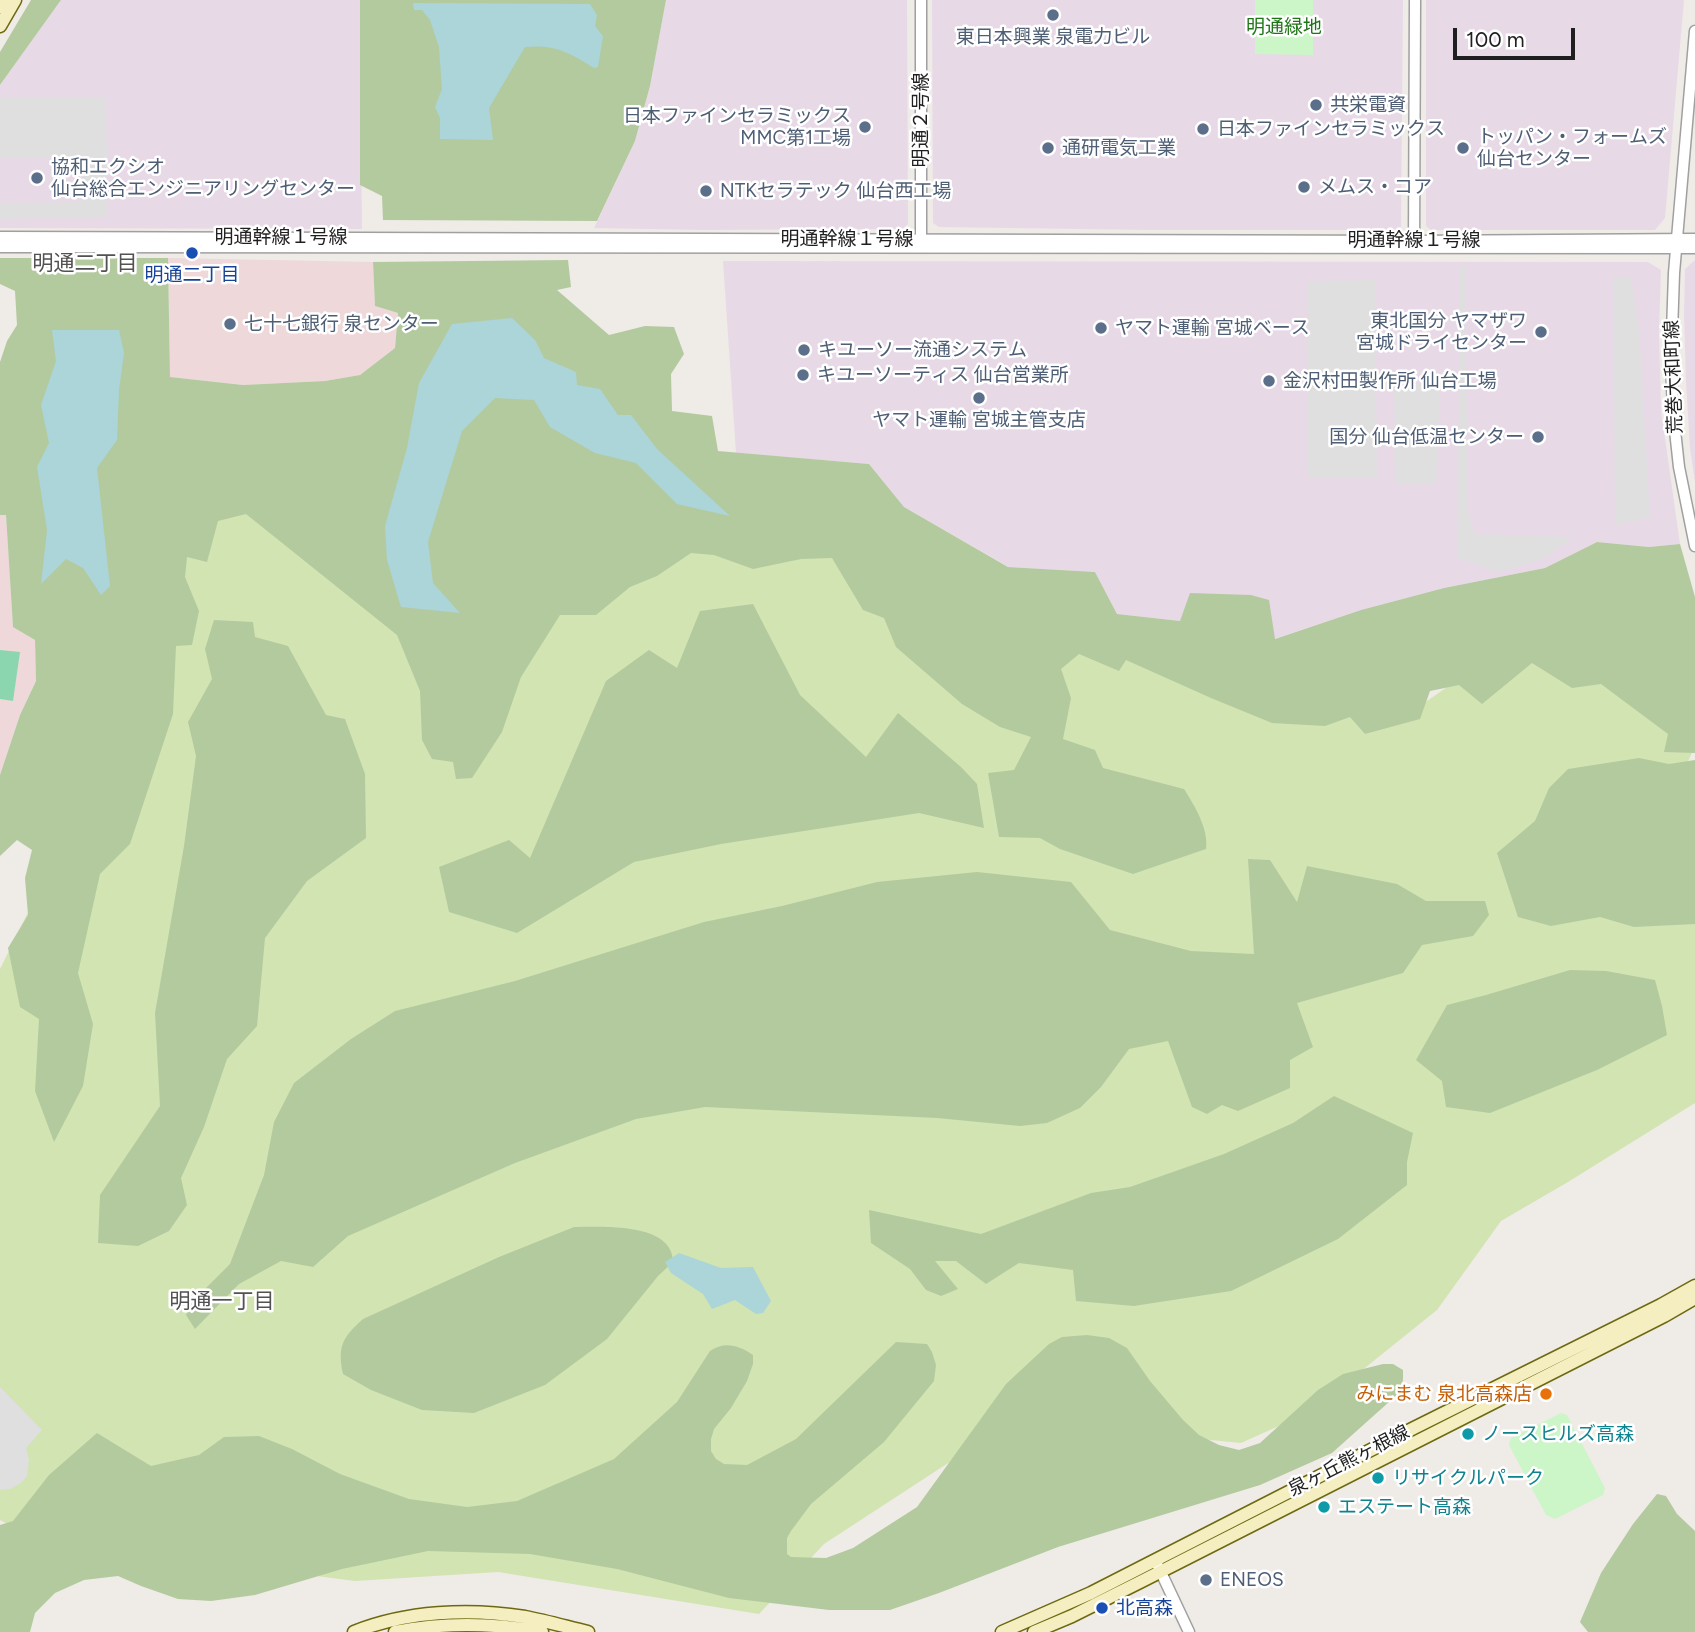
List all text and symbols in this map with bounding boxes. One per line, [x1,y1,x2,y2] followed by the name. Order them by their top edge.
[1045,7,1061,23] marker: 東日本興業 泉電力ビル
[1457,14,1580,58] scale bar
[1246,16,1322,38] park label: 明通緑地
[956,26,1150,48] place label: 東日本興業 泉電力ビル
[1466,27,1525,52] text: 100 m
[910,73,932,167] street label: 明通２号線
[1330,94,1406,116] place label: 共栄電資
[1308,97,1324,113] marker: 共栄電資
[623,105,851,149] place label: 日本ファインセラミックス MMC第1工場
[1217,118,1445,140] place label: 日本ファインセラミックス
[857,119,873,135] marker: 日本ファインセラミックス MMC第1工場
[1195,121,1211,137] marker: 日本ファインセラミックス
[1477,126,1667,170] place label: トッパン・フォームズ 仙台センター
[1062,137,1176,159] place label: 通研電気工業
[1040,140,1056,156] marker: 通研電気工業
[1455,140,1471,156] marker: トッパン・フォームズ 仙台センター
[51,156,355,200] place label: 協和エクシオ 仙台総合エンジニアリングセンター
[29,170,45,186] marker: 協和エクシオ 仙台総合エンジニアリングセンター
[1318,176,1432,198] place label: メムス・コア
[1296,179,1312,195] marker: メムス・コア
[720,180,951,202] place label: NTKセラテック 仙台西工場
[698,183,714,199] marker: NTKセラテック 仙台西工場
[215,226,347,248] street label: 明通幹線１号線
[781,228,913,250] street label: 明通幹線１号線
[1348,229,1480,251] street label: 明通幹線１号線
[184,245,200,261] marker: 明通二丁目
[33,251,137,277] district label: 明通二丁目
[145,264,239,286] place label: 明通二丁目
[1356,310,1527,354] place label: 東北国分 ヤマザワ 宮城ドライセンター
[244,313,439,335] place label: 七十七銀行 泉センター
[222,316,238,332] marker: 七十七銀行 泉センター
[1115,317,1310,339] place label: ヤマト運輸 宮城ベース
[1093,320,1109,336] marker: ヤマト運輸 宮城ベース
[1661,320,1687,434] street label: 荒巻大和町線
[1533,324,1549,340] marker: 東北国分 ヤマザワ 宮城ドライセンター
[818,339,1027,361] place label: キユーソー流通システム
[796,342,812,358] marker: キユーソー流通システム
[817,364,1069,386] place label: キユーソーティス 仙台営業所
[795,367,811,383] marker: キユーソーティス 仙台営業所
[1283,370,1497,392] place label: 金沢村田製作所 仙台工場
[1261,373,1277,389] marker: 金沢村田製作所 仙台工場
[971,390,987,406] marker: ヤマト運輸 宮城主管支店
[872,409,1086,431] place label: ヤマト運輸 宮城主管支店
[1329,426,1524,448] place label: 国分 仙台低温センター
[1530,429,1546,445] marker: 国分 仙台低温センター
[170,1289,274,1315] district label: 明通一丁目
[1356,1383,1532,1405] place label: みにまむ 泉北高森店
[1538,1386,1554,1402] marker: みにまむ 泉北高森店
[1285,1421,1413,1501] street label: 泉ヶ丘熊ヶ根線
[1482,1423,1634,1445] place label: ノースヒルズ高森
[1460,1426,1476,1442] marker: ノースヒルズ高森
[1392,1467,1544,1489] place label: リサイクルパーク
[1370,1470,1386,1486] marker: リサイクルパーク
[1338,1496,1471,1518] place label: エステート高森
[1316,1499,1332,1515] marker: エステート高森
[1220,1569,1284,1591] place label: ENEOS
[1198,1572,1214,1588] marker: ENEOS
[1116,1597,1173,1619] place label: 北高森
[1094,1600,1110,1616] marker: 北高森

